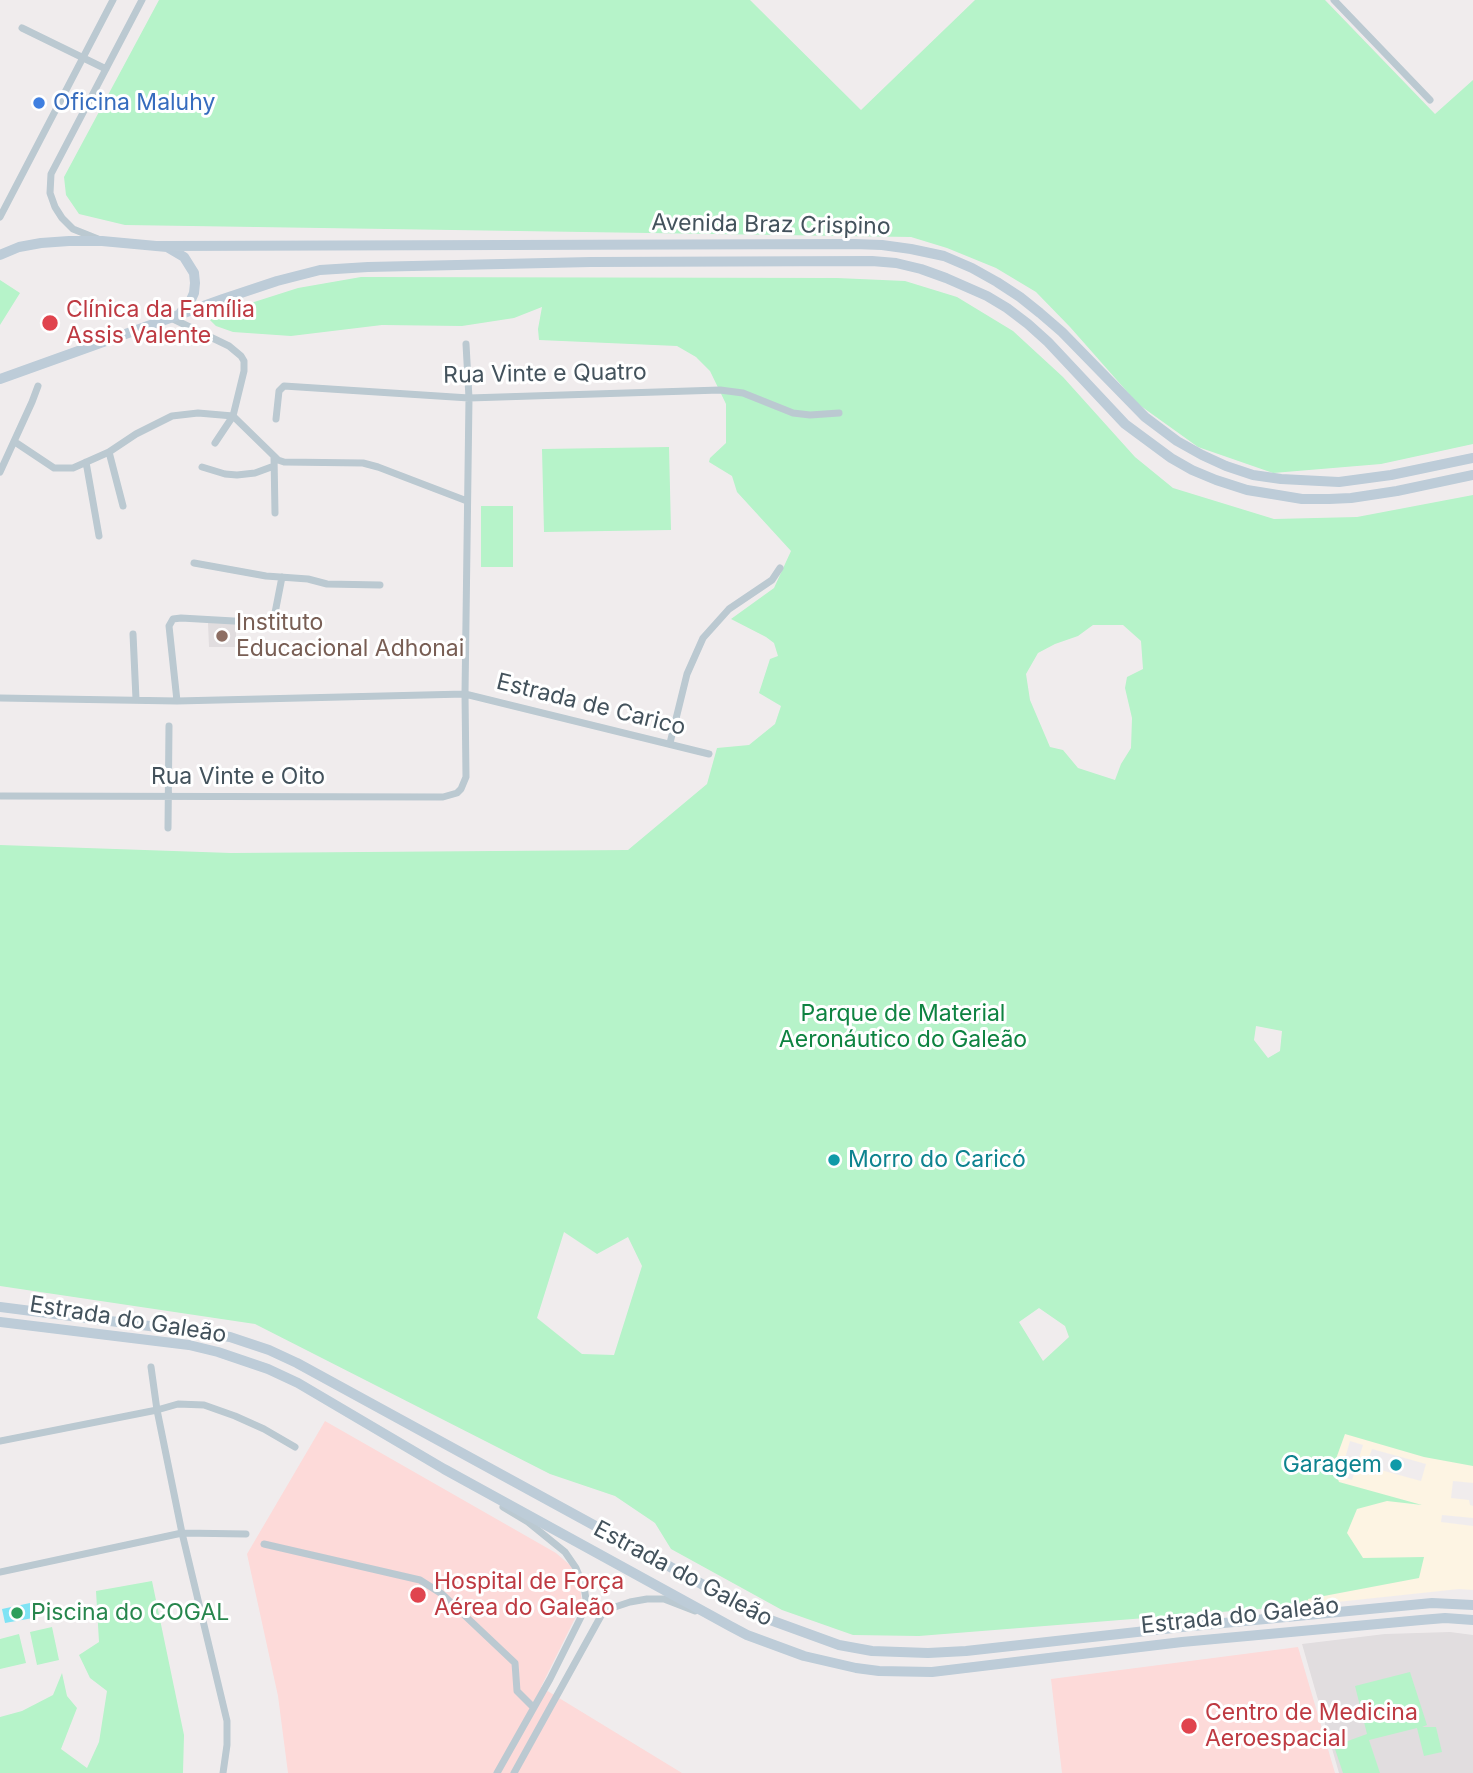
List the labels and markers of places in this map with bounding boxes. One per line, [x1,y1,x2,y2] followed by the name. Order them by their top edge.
[53,89,215,117] place label: Oficina Maluhy
[31,95,47,111] marker: Oficina Maluhy
[66,296,255,350] place label: Clínica da Família Assis Valente
[40,313,60,333] marker: Clínica da Família Assis Valente
[236,609,464,663] place label: Instituto Educacional Adhonai
[214,628,230,644] marker: Instituto Educacional Adhonai
[848,1146,1026,1174] place label: Morro do Caricó
[826,1152,842,1168] marker: Morro do Caricó
[1283,1451,1382,1479] place label: Garagem
[1388,1457,1404,1473] marker: Garagem
[434,1568,624,1622] place label: Hospital de Força Aérea do Galeão
[408,1585,428,1605] marker: Hospital de Força Aérea do Galeão
[31,1599,229,1627] place label: Piscina do COGAL
[9,1605,25,1621] marker: Piscina do COGAL
[1205,1699,1418,1753] place label: Centro de Medicina Aeroespacial
[1179,1716,1199,1736] marker: Centro de Medicina Aeroespacial

